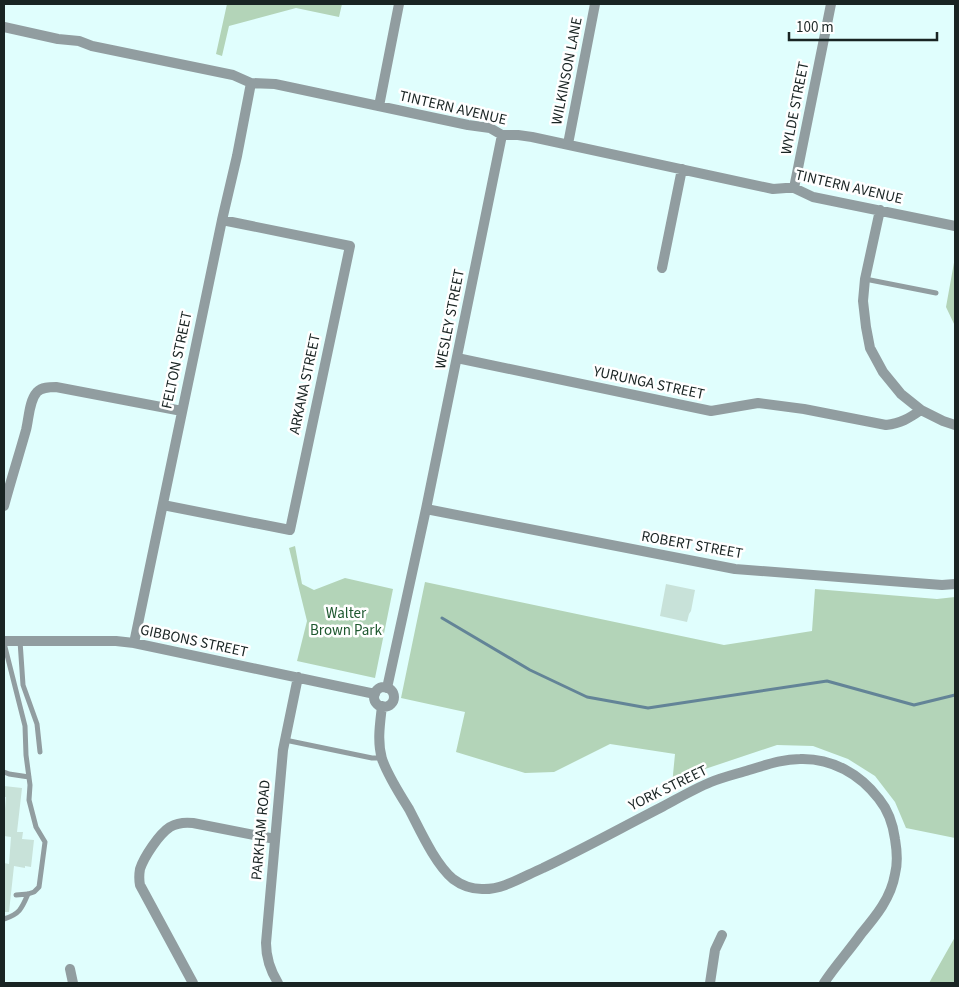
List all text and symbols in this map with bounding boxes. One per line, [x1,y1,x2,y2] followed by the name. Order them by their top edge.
[789,10,936,42] scale bar
[546,15,588,127] street label: WILKINSON LANE
[796,17,834,38] text: 100 m
[776,60,814,156] street label: WYLDE STREET
[397,85,509,131] street label: TINTERN AVENUE
[793,164,905,210] street label: TINTERN AVENUE
[430,267,470,371] street label: WESLEY STREET
[156,309,198,411] street label: FELTON STREET
[284,332,326,436] street label: ARKANA STREET
[591,361,706,405] street label: YURUNGA STREET
[640,526,744,564] street label: ROBERT STREET
[310,603,383,641] park label: Walter Brown Park
[138,619,250,663] street label: GIBBONS STREET
[624,760,711,817] street label: YORK STREET
[246,779,276,881] street label: PARKHAM ROAD

